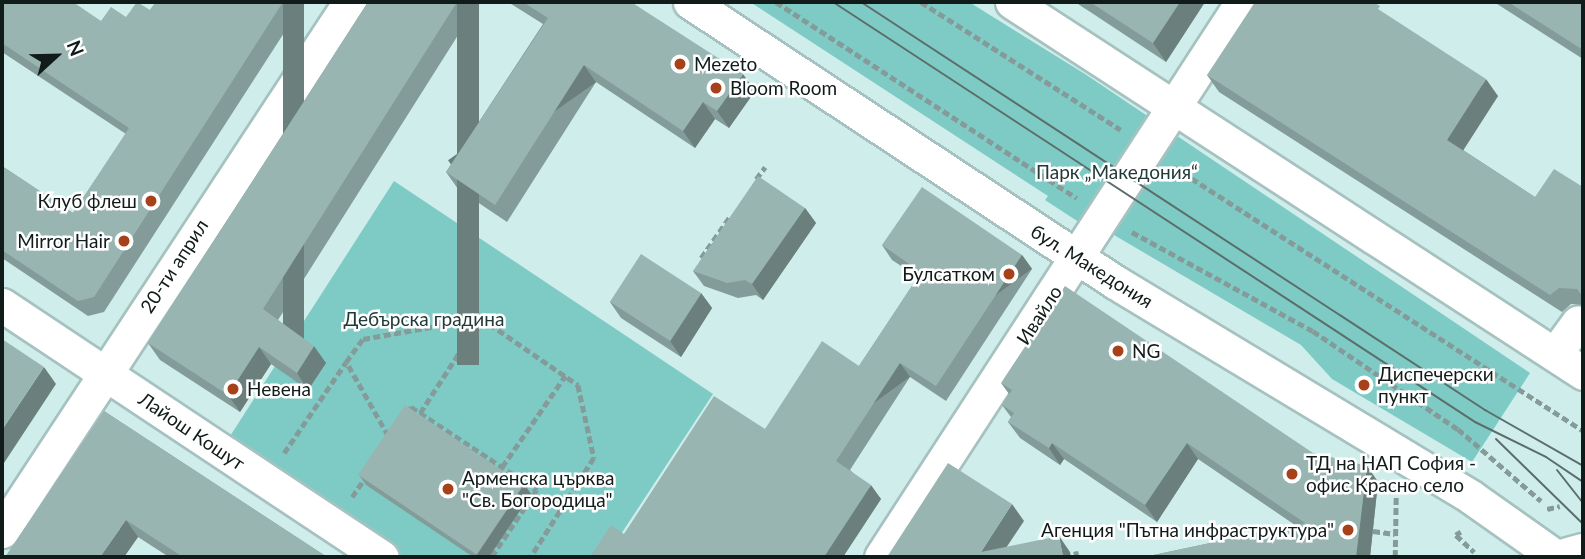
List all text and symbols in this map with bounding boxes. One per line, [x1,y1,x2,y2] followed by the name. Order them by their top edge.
[21,21,91,91] north arrow
[63,37,89,59] text: N
[694,53,757,75] place label: Mezeto
[672,56,688,72] marker: Mezeto
[730,77,837,99] place label: Bloom Room
[708,80,724,96] marker: Bloom Room
[1036,161,1198,183] park label: Парк „Македония“
[37,190,137,212] place label: Клуб флеш
[143,193,159,209] marker: Клуб флеш
[135,215,213,317] street label: 20-ти април
[1027,219,1157,313] street label: бул. Македония
[17,230,110,252] place label: Mirror Hair
[116,233,132,249] marker: Mirror Hair
[902,263,995,285] place label: Булсатком
[1001,266,1017,282] marker: Булсатком
[1011,281,1067,349] street label: Ивайло
[344,308,504,330] park label: Дебърска градина
[1132,340,1160,362] place label: NG
[1110,343,1126,359] marker: NG
[1378,363,1494,407] place label: Диспечерски пункт
[1356,377,1372,393] marker: Диспечерски пункт
[247,378,311,400] place label: Невена
[225,381,241,397] marker: Невена
[135,387,249,475] street label: Лайош Кошут
[1306,452,1476,496] place label: ТД на НАП София - офис Красно село
[1284,466,1300,482] marker: ТД на НАП София - офис Красно село
[462,467,614,511] place label: Арменска църква "Св. Богородица"
[440,481,456,497] marker: Арменска църква "Св. Богородица"
[1041,519,1334,541] place label: Агенция "Пътна инфраструктура"
[1340,522,1356,538] marker: Агенция "Пътна инфраструктура"

